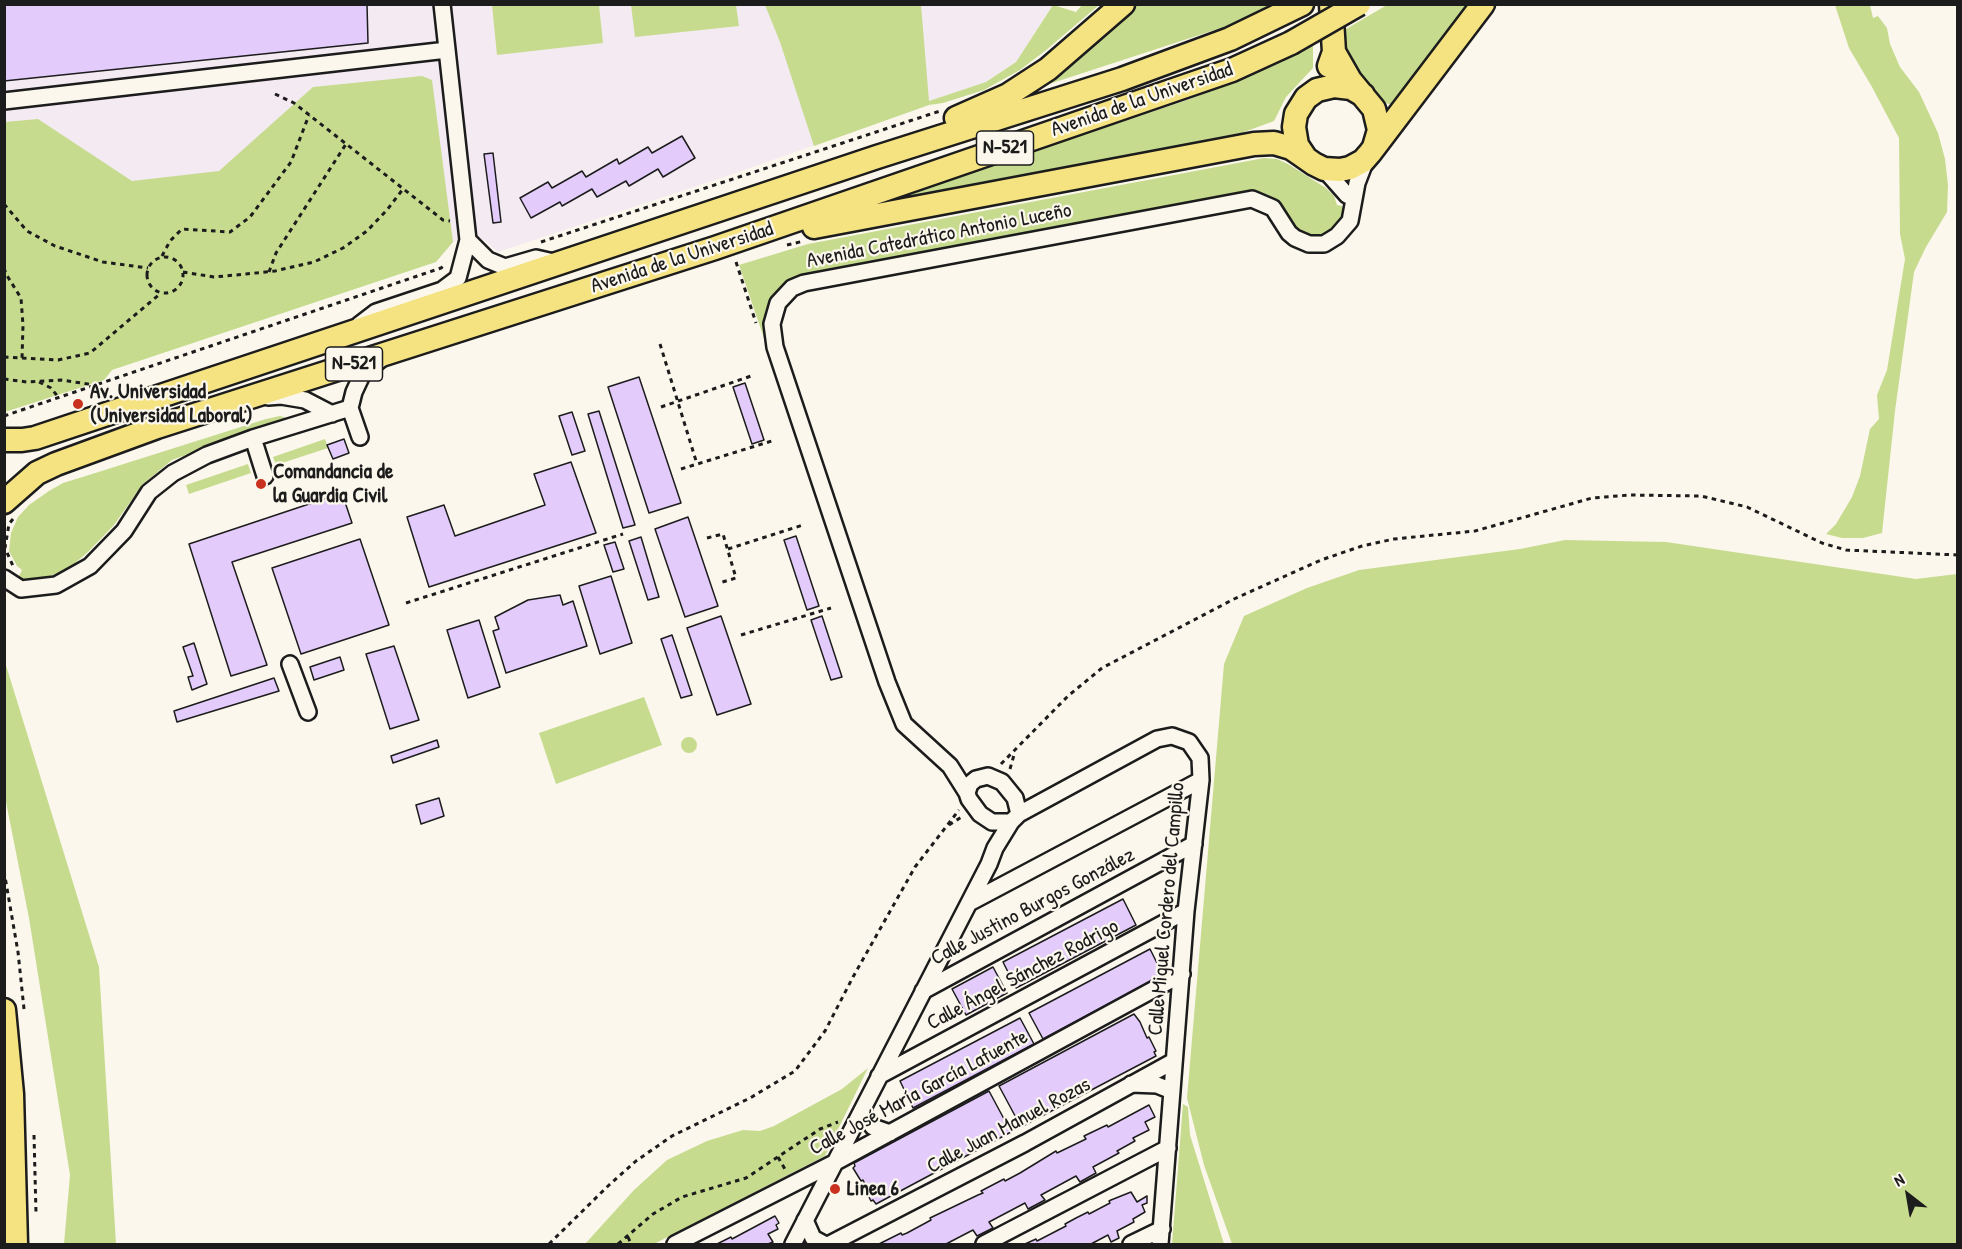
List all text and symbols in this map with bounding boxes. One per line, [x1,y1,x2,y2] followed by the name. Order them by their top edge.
[1048,57,1236,143] street label: Avenida de la Universidad
[976,131,1034,165] road number: N-521
[804,198,1074,274] street label: Avenida Catedrático Antonio Luceño
[588,217,776,299] street label: Avenida de la Universidad
[326,347,382,381] road number: N-521
[90,379,253,429] place label: Av. Universidad (Universidad Laboral)
[71,397,85,411] marker: Av. Universidad (Universidad Laboral)
[273,459,393,509] place label: Comandancia de la Guardia Civil
[254,477,268,491] marker: Comandancia de la Guardia Civil
[1143,781,1191,1037] street label: Calle Miguel Cordero del Campillo
[927,843,1139,971] street label: Calle Justino Burgos González
[923,914,1123,1036] street label: Calle Ángel Sánchez Rodrigo
[805,1025,1033,1161] street label: Calle José María García Lafuente
[923,1072,1095,1180] street label: Calle Juan Manuel Rozas
[1878,1165,1938,1225] north arrow
[1889,1168,1908,1191] text: N
[847,1176,899,1202] place label: Linea 6
[828,1182,842,1196] marker: Linea 6

